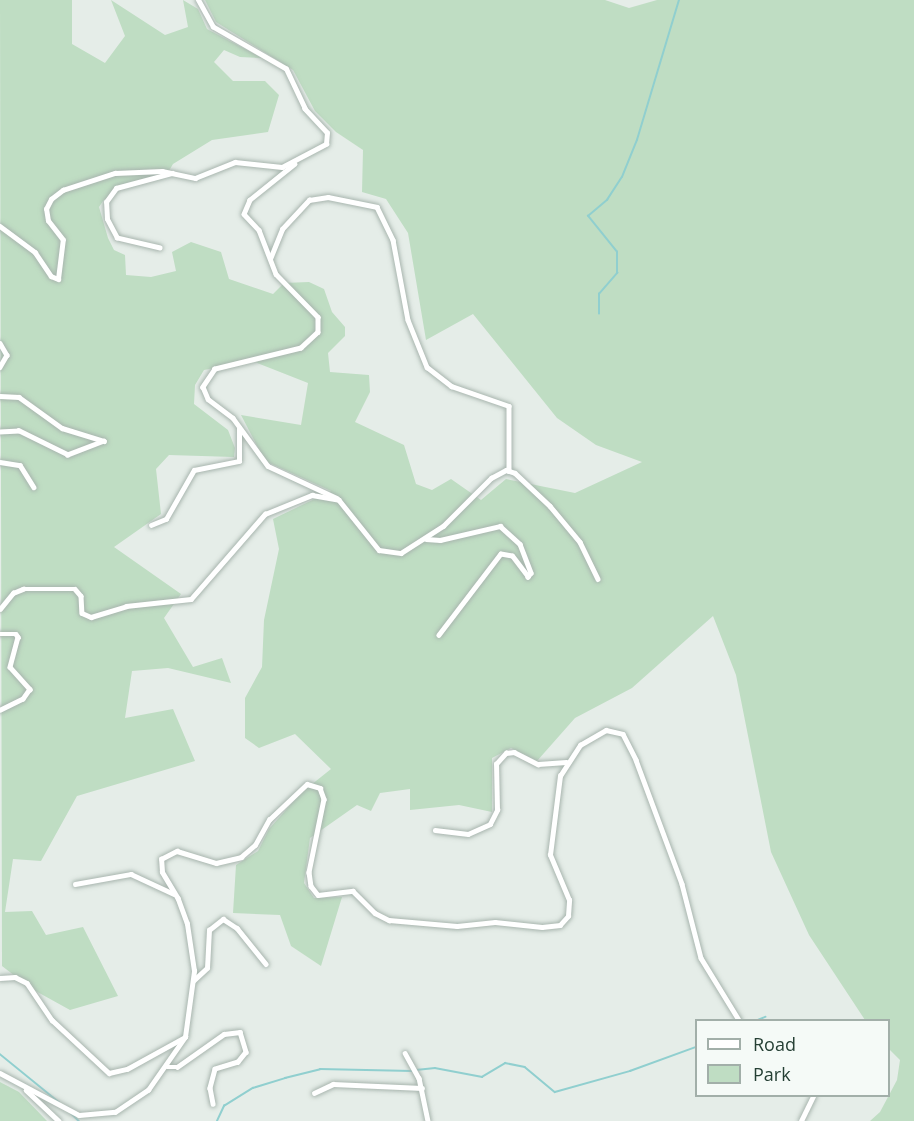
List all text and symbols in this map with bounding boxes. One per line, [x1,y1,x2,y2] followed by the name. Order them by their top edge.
[695,1019,890,1097] legend
[753,1032,796,1056] text: Road
[753,1062,791,1086] text: Park

